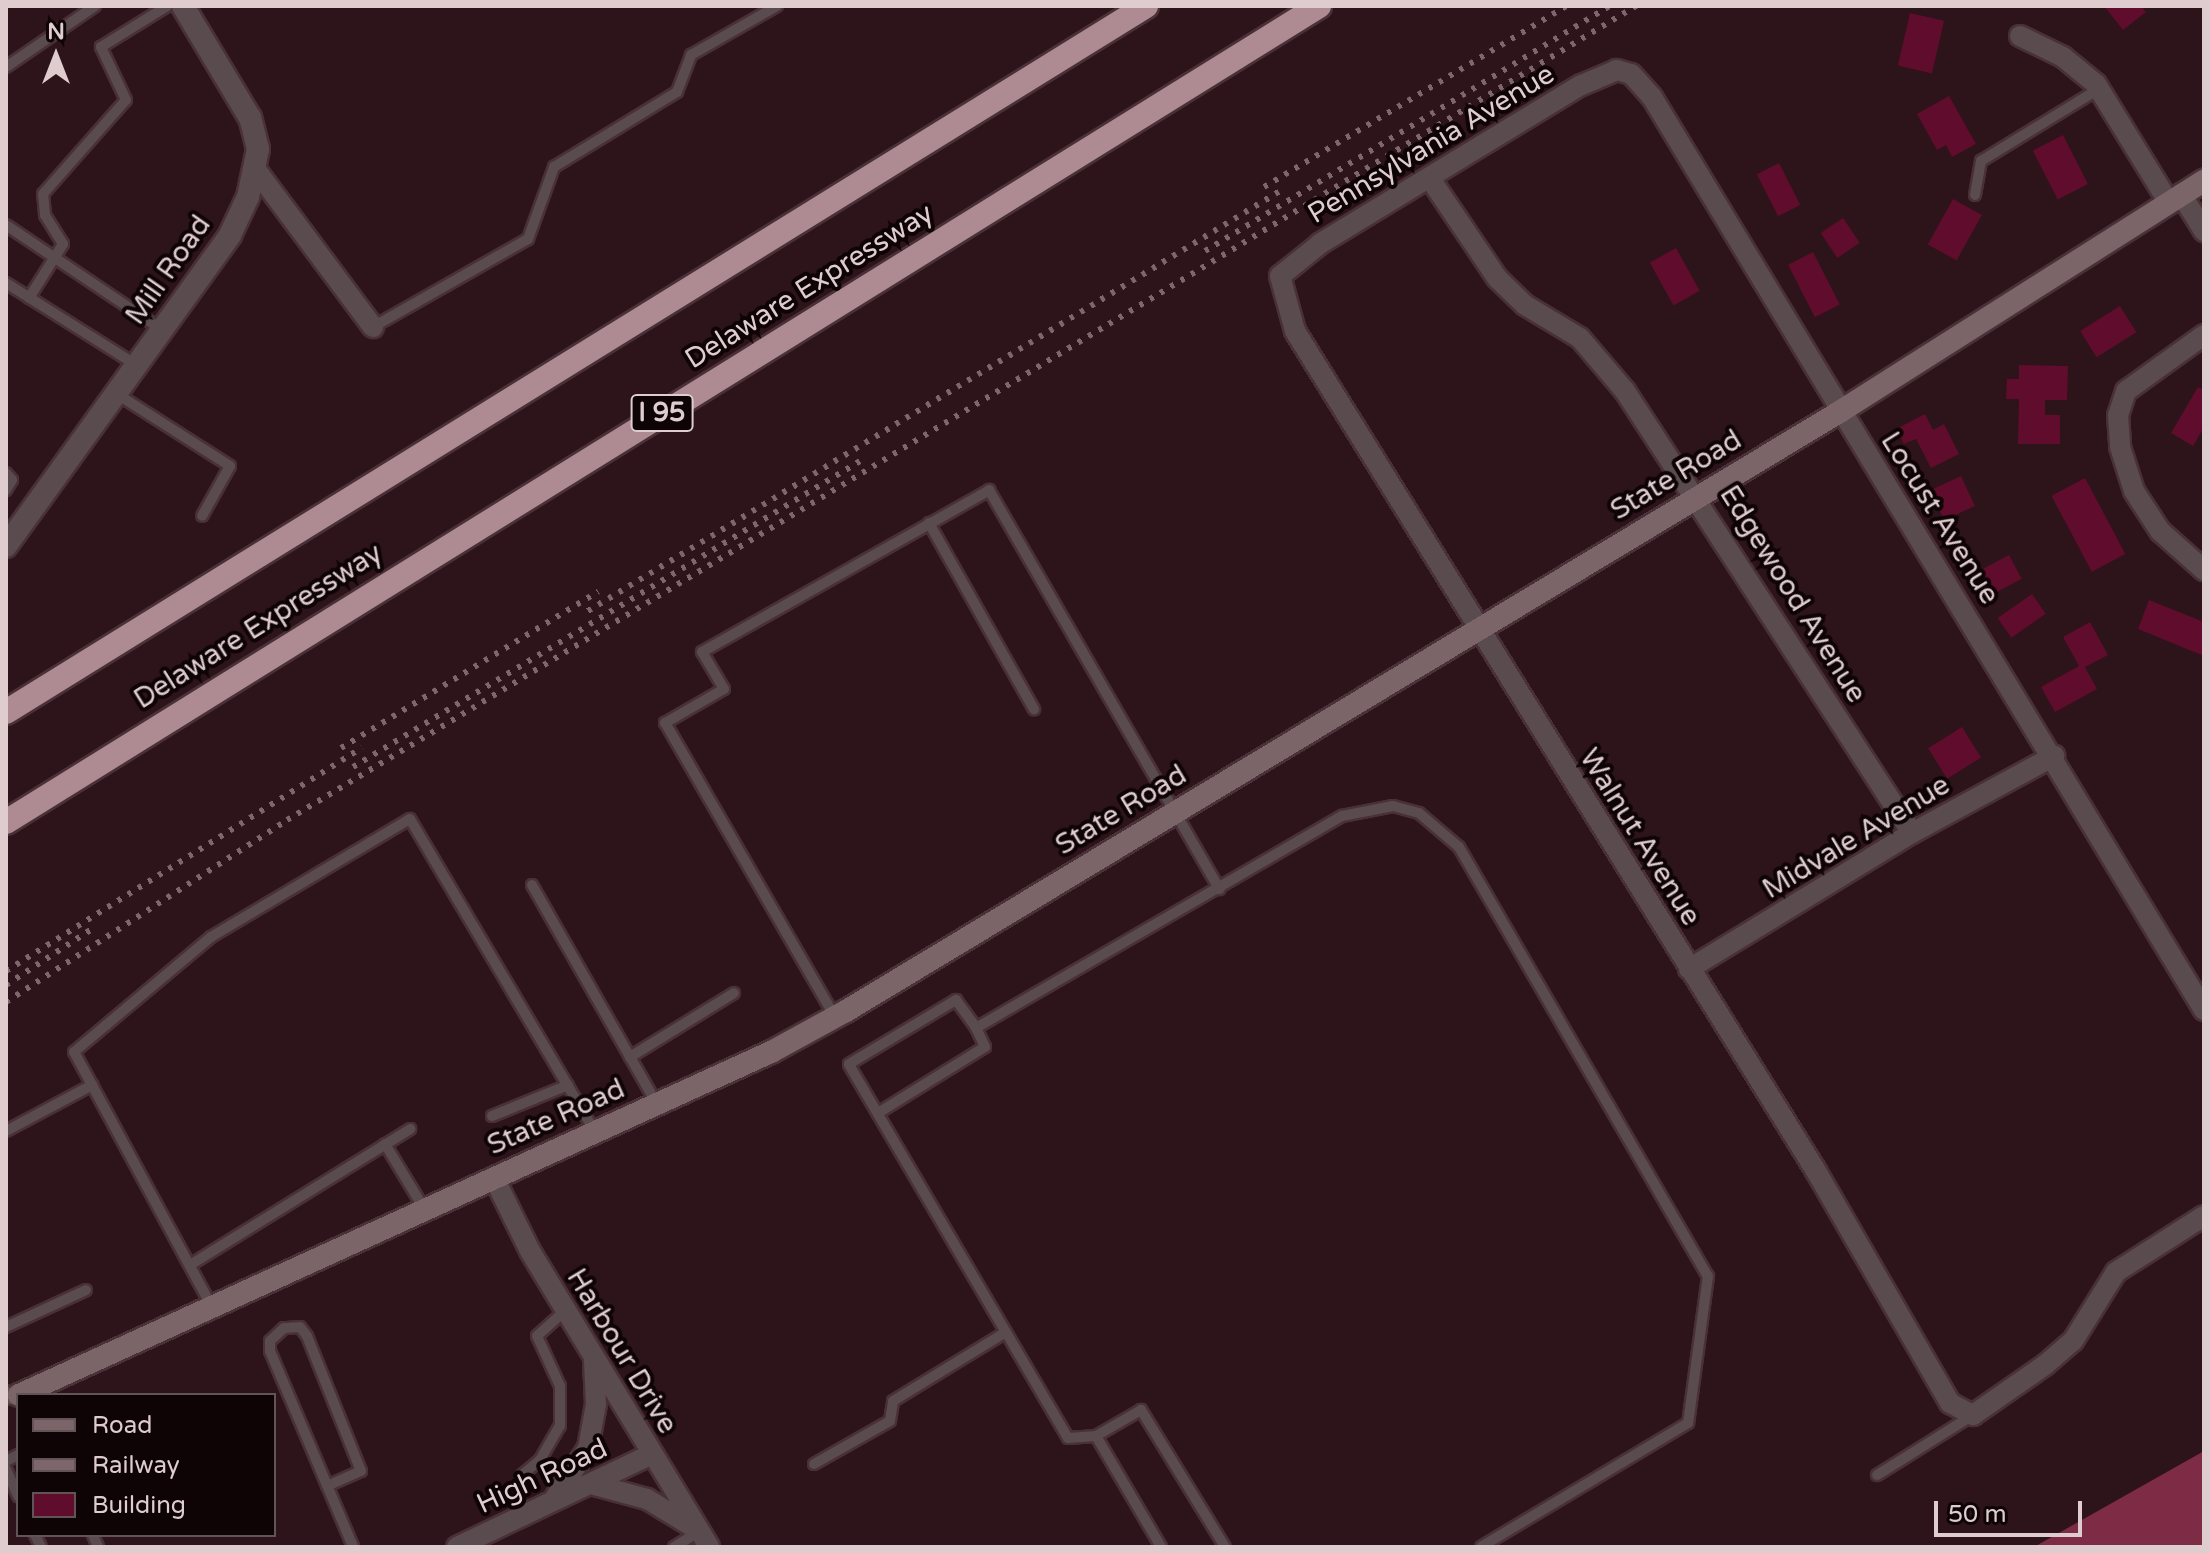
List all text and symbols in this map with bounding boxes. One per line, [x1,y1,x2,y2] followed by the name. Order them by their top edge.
[16,16,96,96] north arrow
[47,19,65,45] text: N
[1302,57,1560,231] street label: Pennsylvania Avenue
[679,196,939,376] street label: Delaware Expressway
[118,209,218,331] street label: Mill Road
[630,391,694,435] road number: I 95
[1604,423,1748,527] street label: State Road
[1874,426,2006,610] street label: Locust Avenue
[1713,479,1873,709] street label: Edgewood Avenue
[128,536,388,716] street label: Delaware Expressway
[1572,742,1708,932] street label: Walnut Avenue
[1049,758,1193,862] street label: State Road
[1756,768,1956,906] street label: Midvale Avenue
[482,1072,630,1162] street label: State Road
[560,1262,684,1440] street label: Harbour Drive
[16,1393,276,1537] legend
[92,1411,152,1440] text: Road
[471,1431,613,1521] street label: High Road
[92,1451,180,1480] text: Railway
[1938,1485,2086,1535] scale bar
[92,1491,186,1520] text: Building
[1948,1500,2006,1529] text: 50 m

